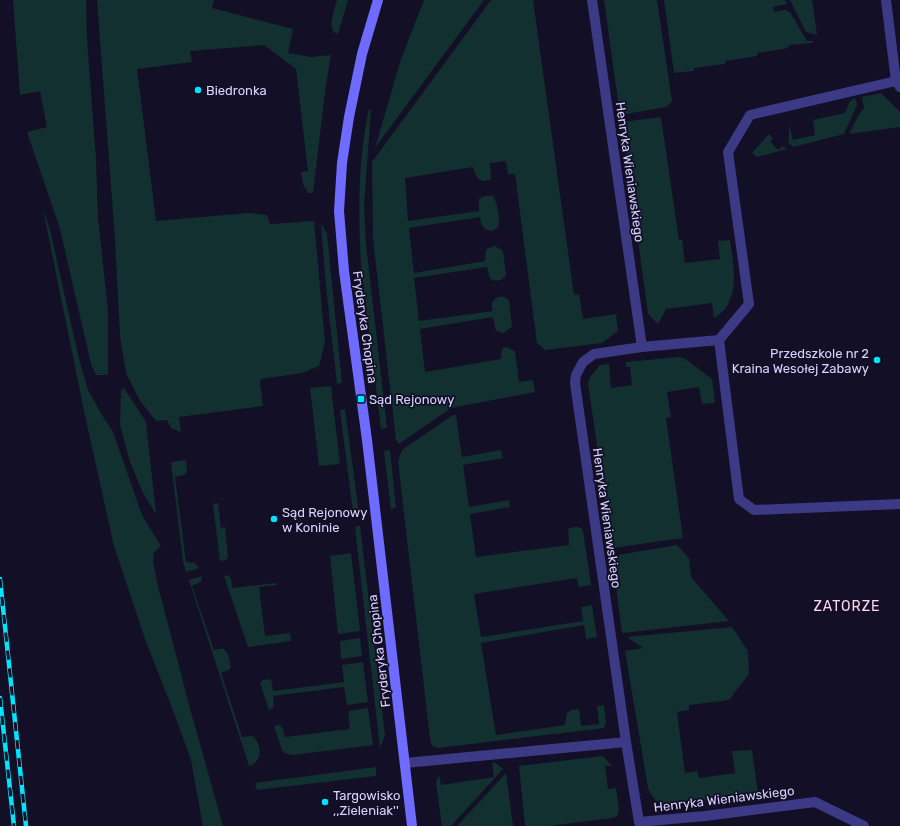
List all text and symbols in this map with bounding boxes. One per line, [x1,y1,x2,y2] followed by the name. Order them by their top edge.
[206,83,267,98] place label: Biedronka
[193,85,203,95] marker: Biedronka
[612,101,647,243] street label: Henryka Wieniawskiego
[350,270,380,384] street label: Fryderyka Chopina
[732,346,869,376] place label: Przedszkole nr 2 Kraina Wesołej Zabawy
[872,355,882,365] marker: Przedszkole nr 2 Kraina Wesołej Zabawy
[369,392,454,407] place label: Sąd Rejonowy
[356,394,366,404] marker: Sąd Rejonowy
[589,447,624,589] street label: Henryka Wieniawskiego
[282,505,367,535] place label: Sąd Rejonowy w Koninie
[269,514,279,524] marker: Sąd Rejonowy w Koninie
[365,594,393,708] street label: Fryderyka Chopina
[813,598,881,615] district label: ZATORZE
[653,783,795,816] street label: Henryka Wieniawskiego
[333,788,400,818] place label: Targowisko ,,Zieleniak''
[320,797,330,807] marker: Targowisko ,,Zieleniak''

